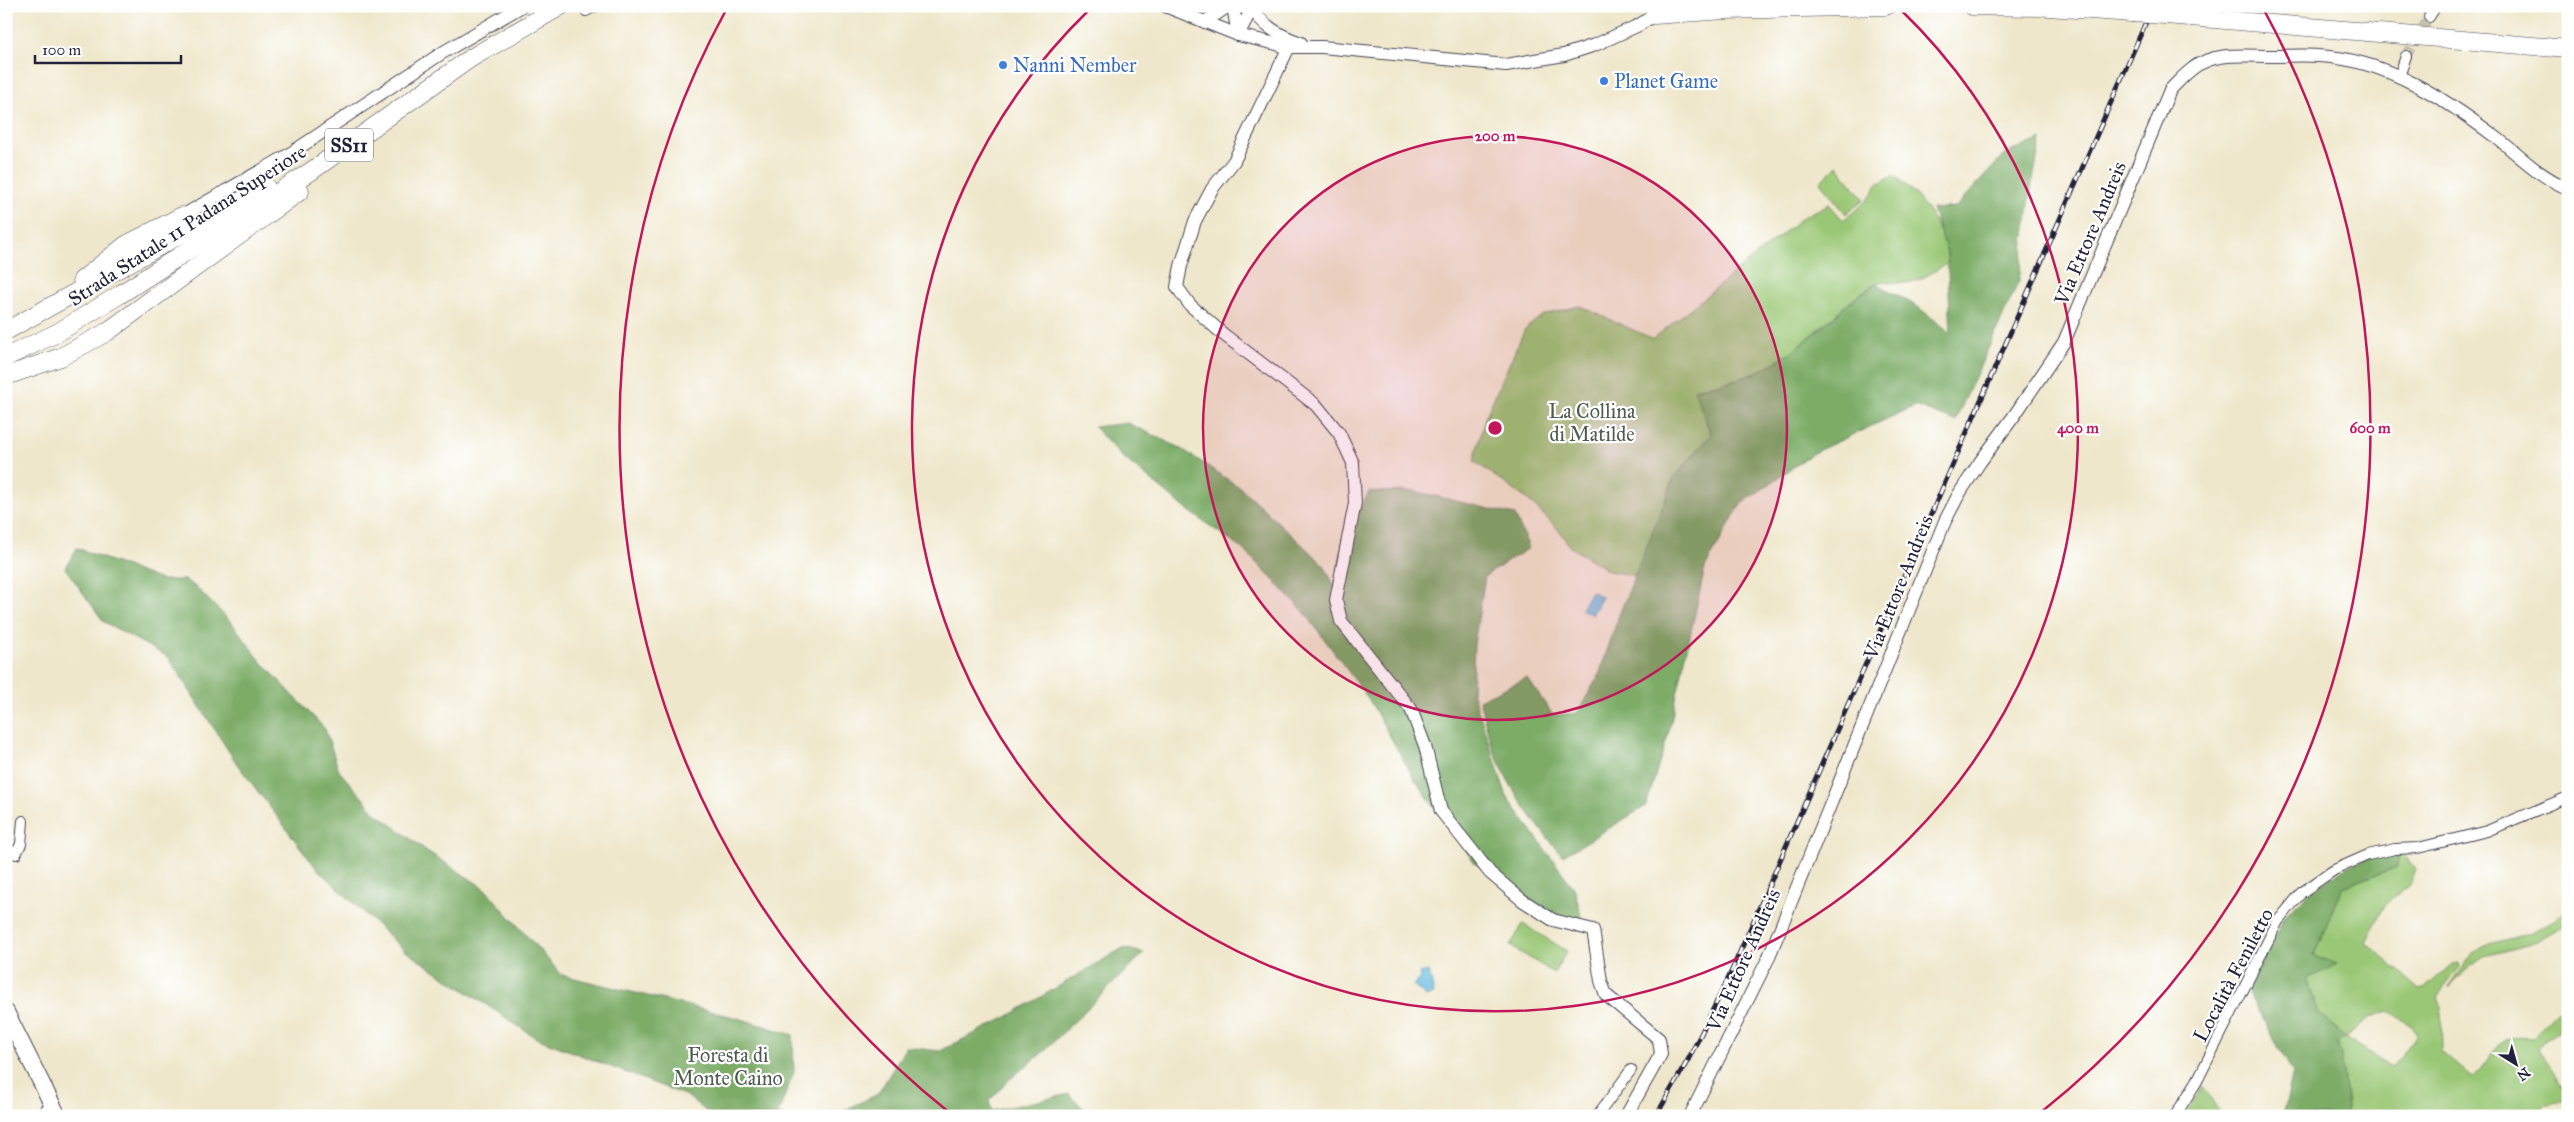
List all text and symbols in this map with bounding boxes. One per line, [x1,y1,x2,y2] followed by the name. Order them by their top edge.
[35,32,181,64] scale bar
[42,41,82,59] text: 100 m
[1013,53,1137,77] place label: Nanni Nember
[997,59,1009,71] marker: Nanni Nember
[1614,69,1718,93] place label: Planet Game
[1598,75,1610,87] marker: Planet Game
[1475,127,1516,145] text: 200 m
[325,128,373,162] road number: SS11
[64,139,310,311] street label: Strada Statale 11 Padana Superiore
[2049,158,2131,309] street label: Via Ettore Andreis
[1549,399,1636,446] park label: La Collina di Matilde
[1486,419,1504,437] centre of rings
[2057,419,2099,438] text: 400 m
[2350,419,2391,437] text: 600 m
[1858,511,1938,664] street label: Via Ettore Andreis
[1700,885,1785,1036] street label: Via Ettore Andreis
[2188,904,2278,1046] street label: Località Feniletto
[2492,1040,2542,1090] north arrow
[673,1043,783,1090] park label: Foresta di Monte Caino
[2514,1064,2533,1084] text: N

